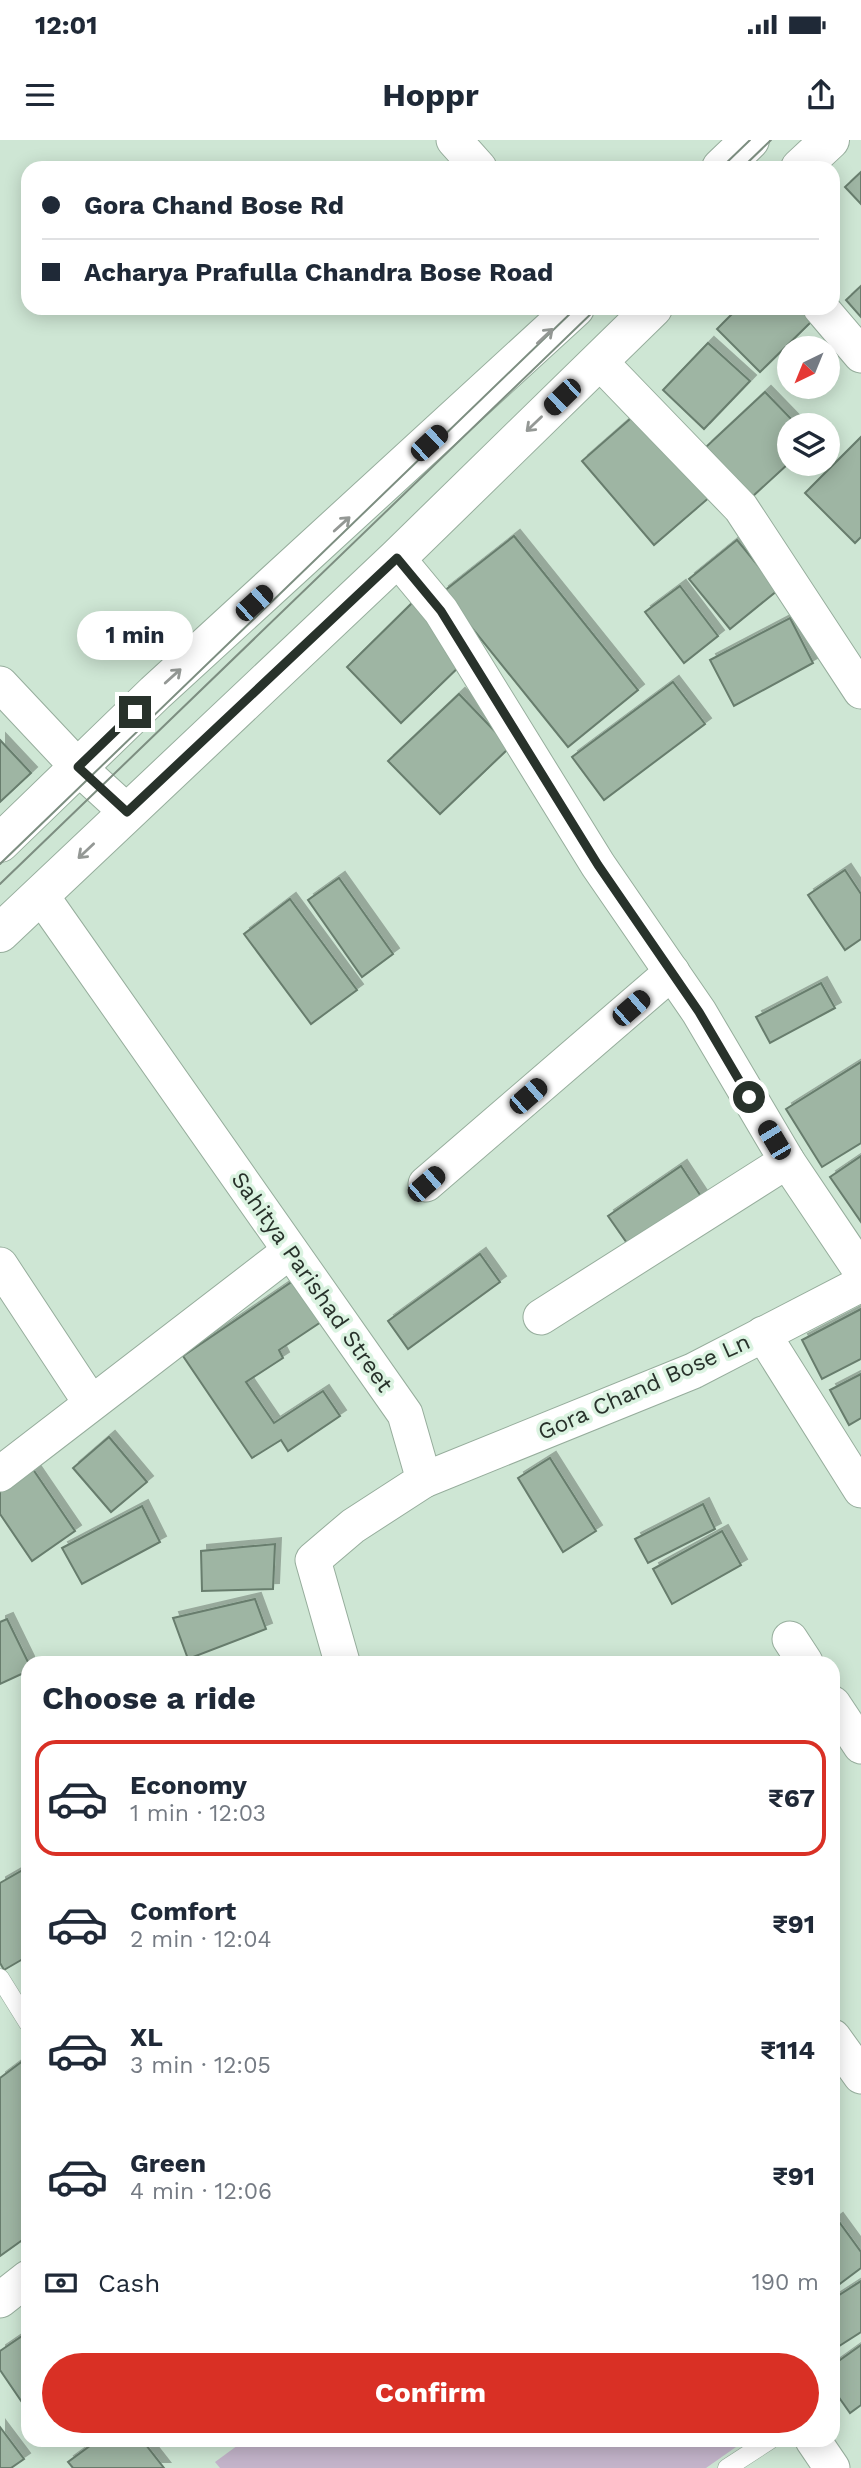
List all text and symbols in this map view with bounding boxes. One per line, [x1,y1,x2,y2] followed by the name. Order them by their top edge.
[35,10,98,40] text: 12:01
[21,76,59,114] icon: menu
[382,76,479,114] text: Hoppr
[802,76,840,114] icon: share
[84,190,344,220] text: Gora Chand Bose Rd
[84,257,553,287] text: Acharya Prafulla Chandra Bose Road
[536,328,554,344] one-way arrow
[777,336,840,399] north arrow
[777,336,840,476] map controls
[540,375,585,419] car
[777,413,840,476] button: layers
[526,415,543,432] one-way arrow
[407,421,452,465] car
[332,516,350,532] one-way arrow
[232,581,277,625] car
[77,610,193,660] callout: 1 min
[105,622,165,649] text: 1 min
[164,668,181,685] one-way arrow
[119,696,151,728] route end
[77,842,95,859] one-way arrow
[609,986,654,1030] car
[506,1074,551,1118] car
[733,1081,765,1113] route start
[755,1117,794,1163] car
[404,1162,449,1206] car
[226,1167,399,1398] street label: Sahitya Parishad Street
[534,1328,754,1446] street label: Gora Chand Bose Ln
[42,1679,256,1717] text: Choose a ride
[46,1767,109,1830] icon: car
[130,1770,247,1800] text: Economy
[768,1783,815,1813] text: ₹67
[130,1800,266,1827] text: 1 min · 12:03
[46,1893,109,1956] icon: car
[130,1896,236,1926] text: Comfort
[772,1909,815,1939] text: ₹91
[130,1926,272,1953] text: 2 min · 12:04
[46,2019,109,2082] icon: car
[130,2022,163,2052] text: XL
[760,2035,815,2065] text: ₹114
[130,2052,271,2079] text: 3 min · 12:05
[46,2145,109,2208] icon: car
[130,2148,206,2178] text: Green
[772,2161,815,2191] text: ₹91
[130,2178,272,2205] text: 4 min · 12:06
[42,2264,80,2302] icon: cash
[98,2268,160,2298] text: Cash
[752,2269,819,2296] text: 190 m
[42,2353,819,2433] button: Confirm

